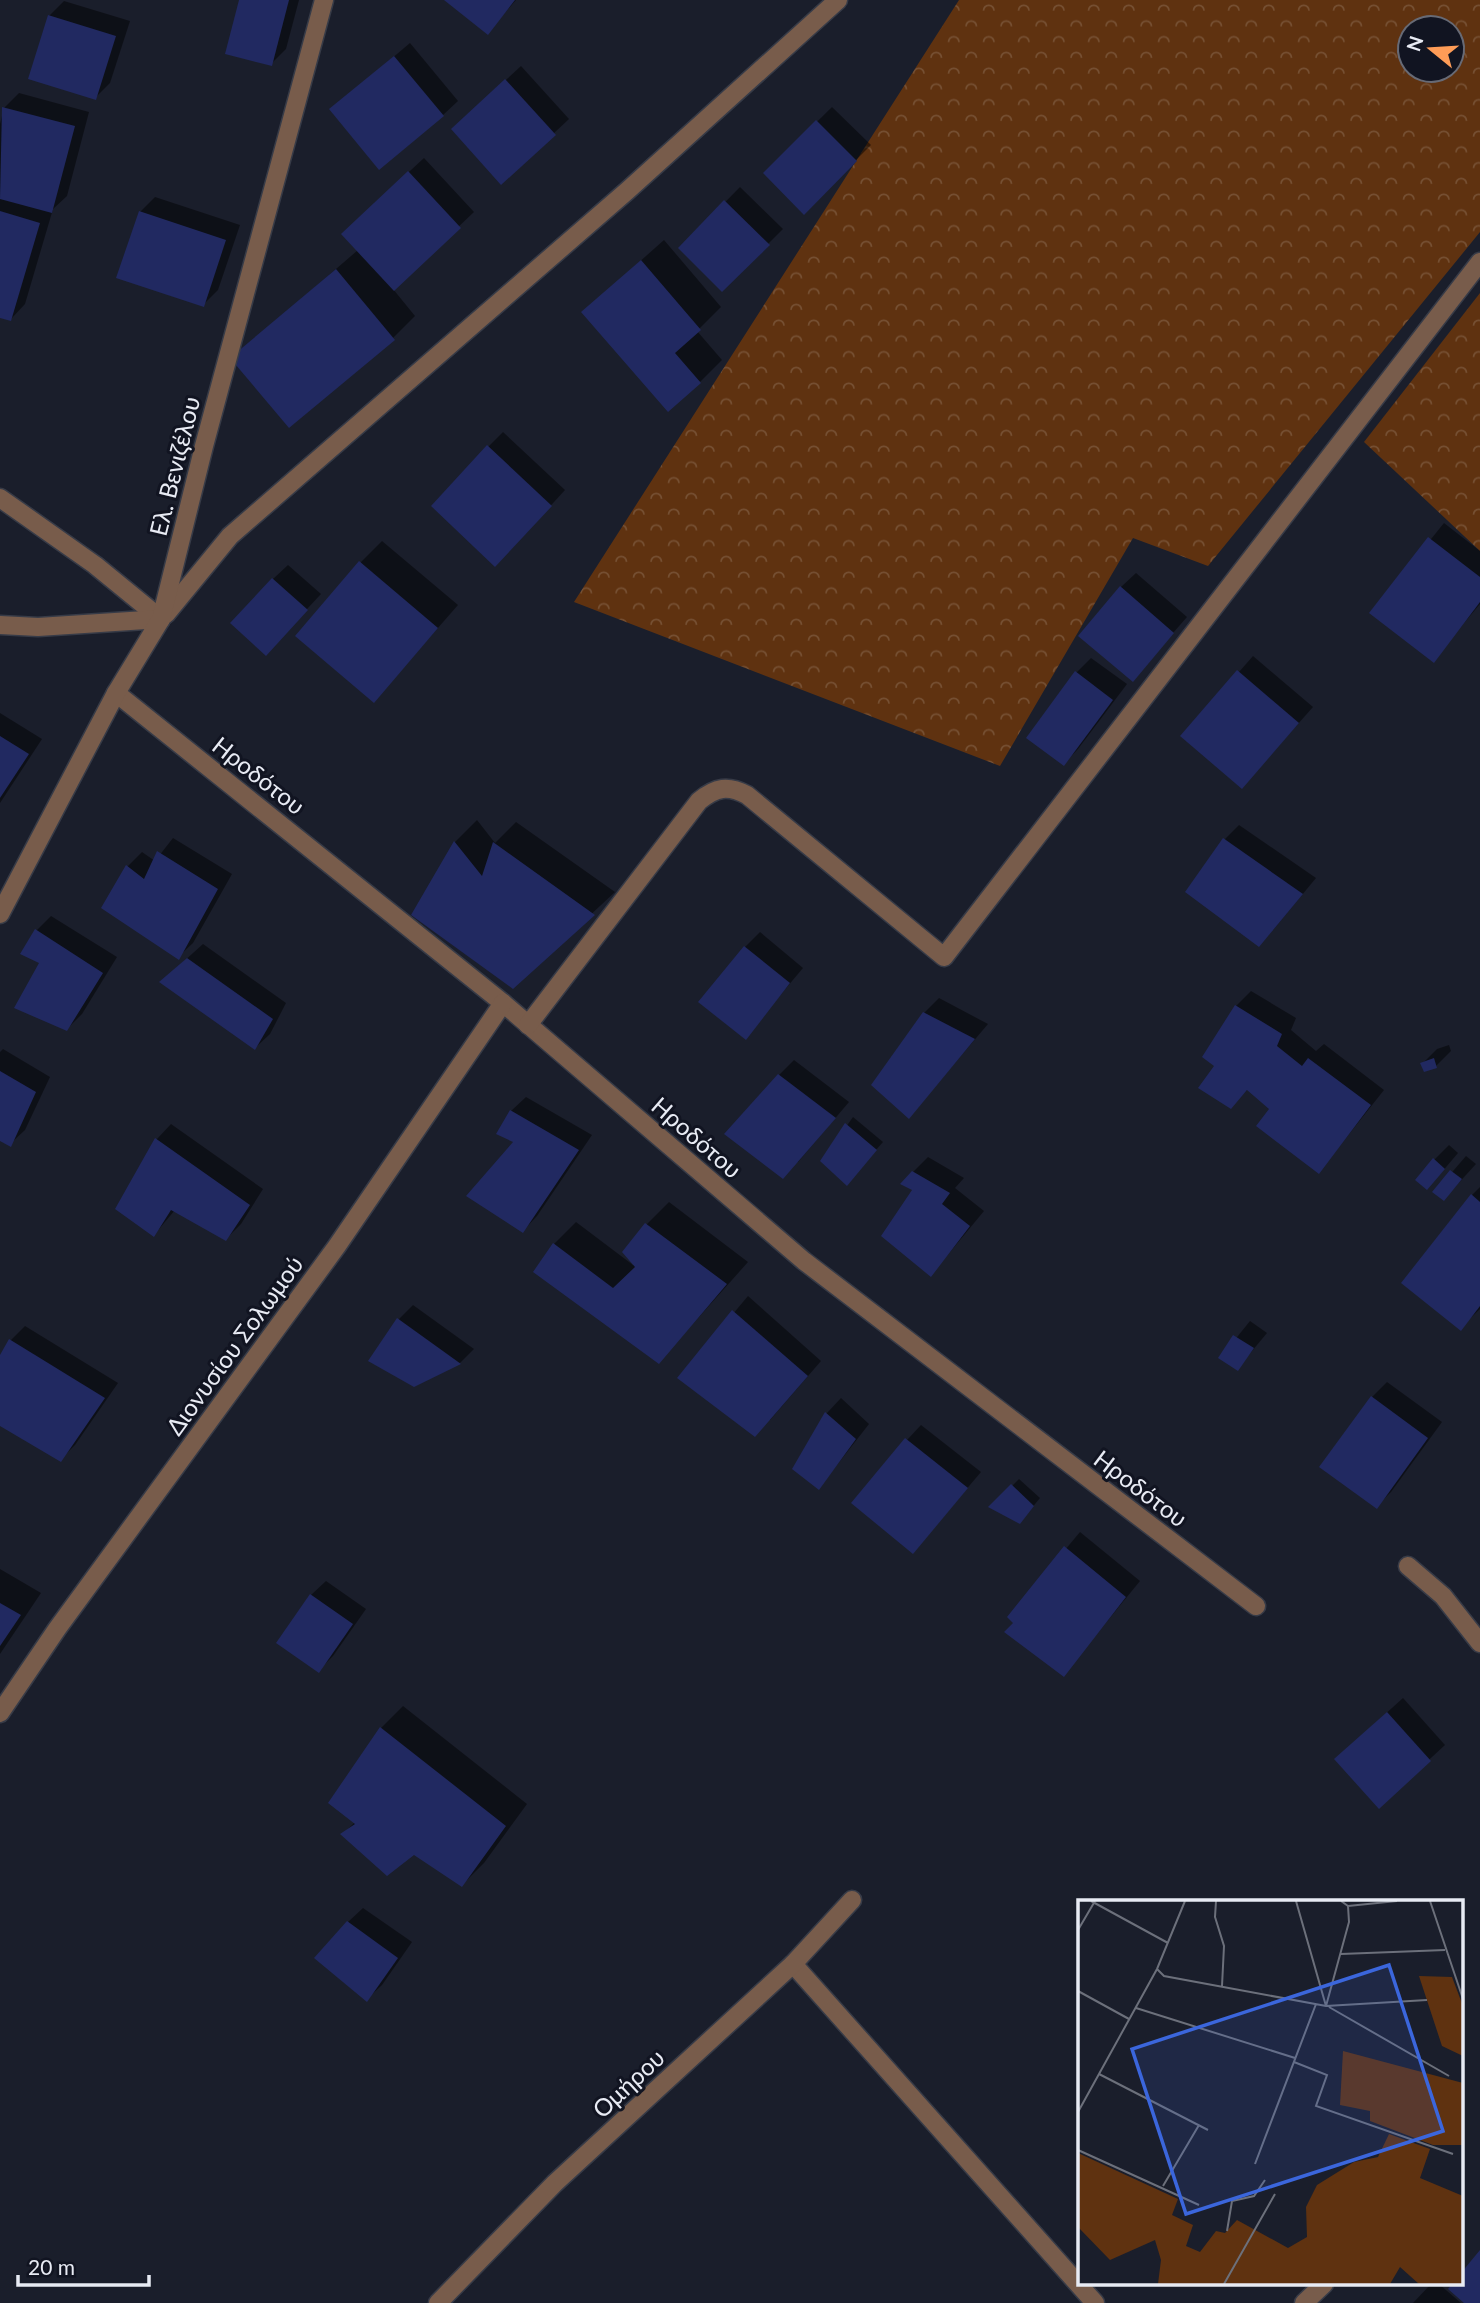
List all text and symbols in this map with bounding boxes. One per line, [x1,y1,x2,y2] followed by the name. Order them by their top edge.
[1396,14,1466,84] north arrow
[1401,33,1428,54] text: N
[143,393,205,539] street label: Ελ. Βενιζέλου
[207,730,311,820] street label: Ηροδότου
[646,1090,748,1184] street label: Ηροδότου
[159,1250,309,1440] street label: Διονυσίου Σολωμού
[1089,1444,1193,1532] street label: Ηροδότου
[1078,1900,1462,2286] inset map
[586,2042,670,2124] street label: Ομήρου
[18,2244,149,2288] scale bar
[28,2254,75,2279] text: 20 m

